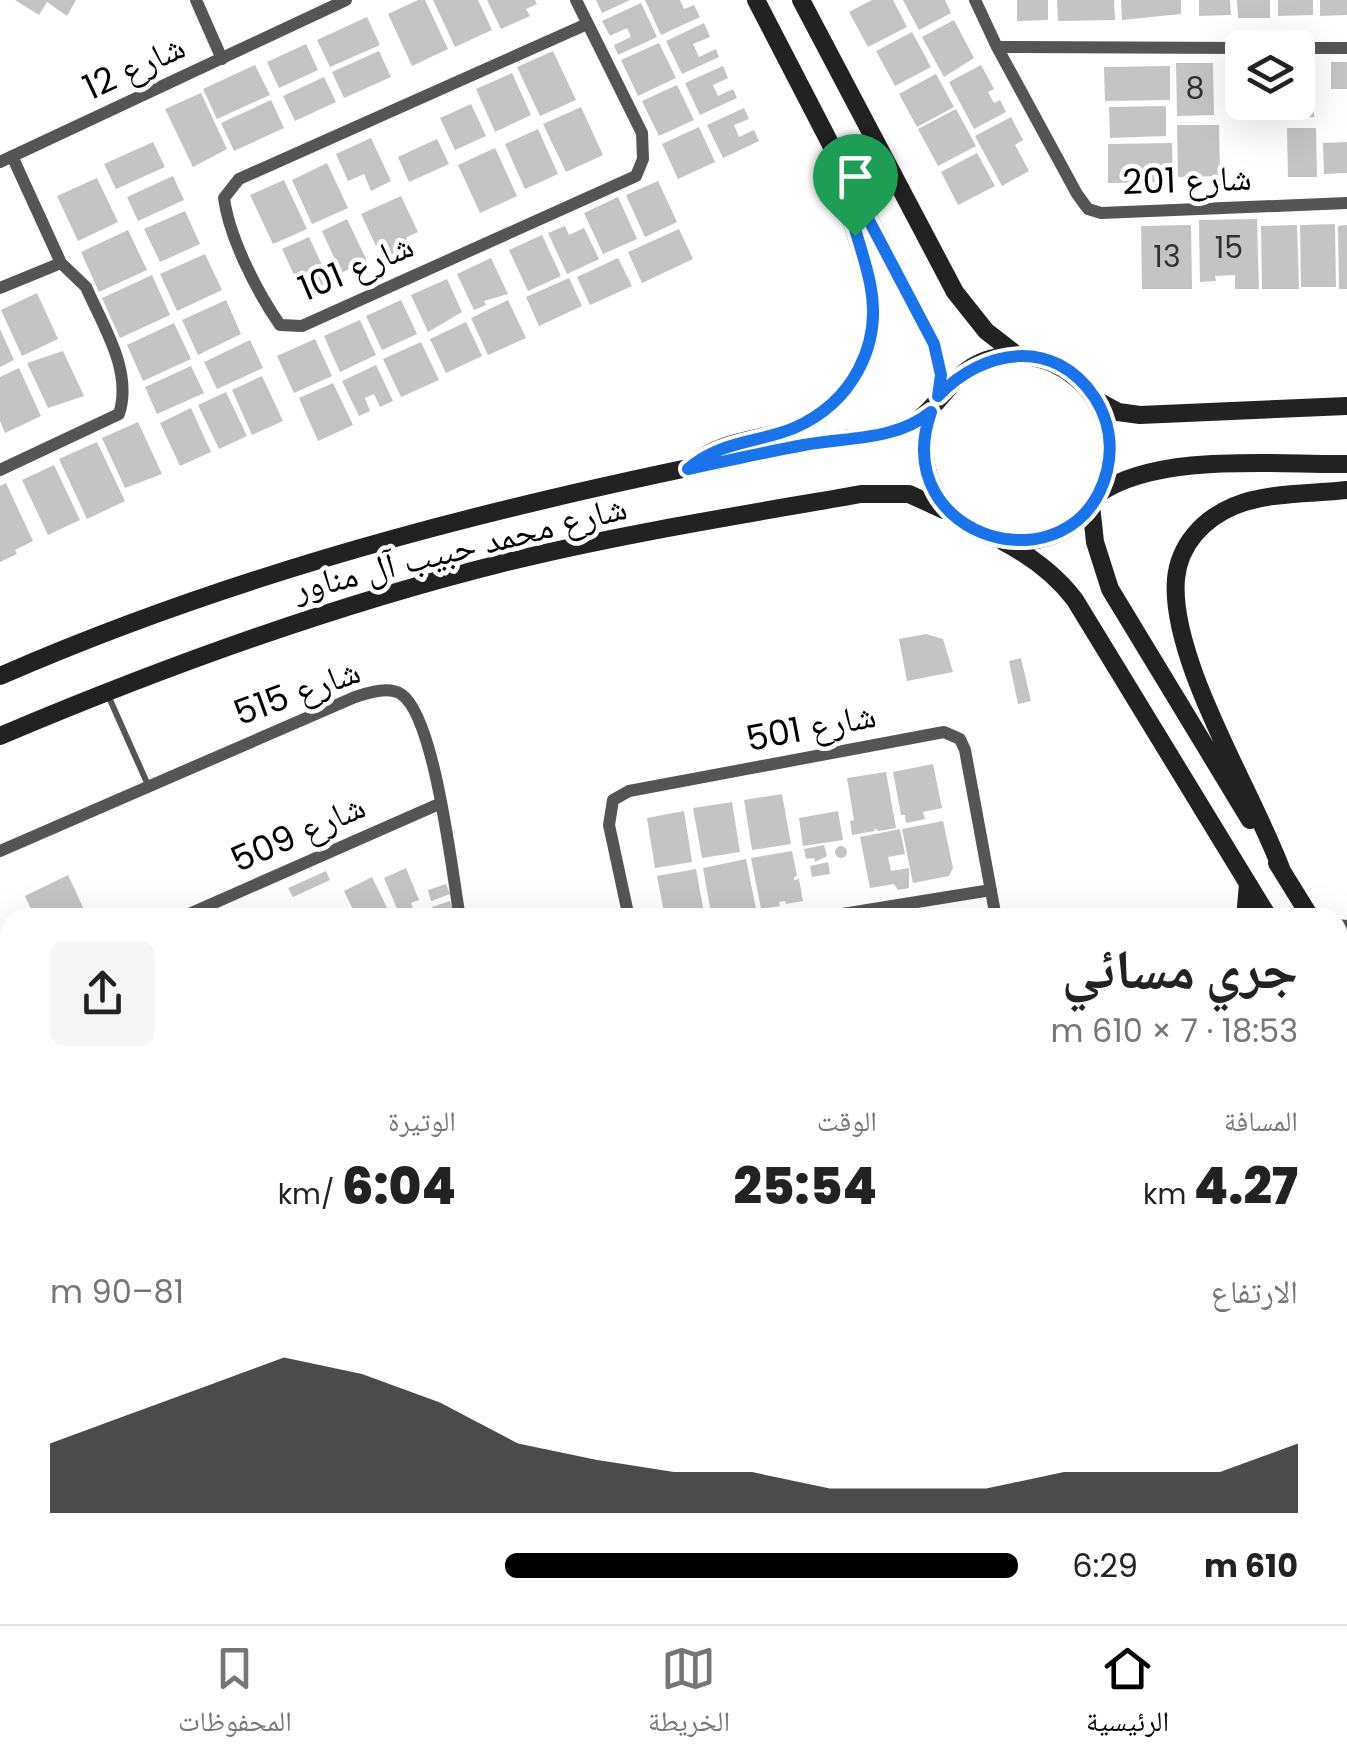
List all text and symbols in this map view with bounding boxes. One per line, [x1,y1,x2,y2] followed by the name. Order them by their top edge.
[75,22,193,111] street label: شارع 12
[1225,30,1315,120] map controls
[1225,30,1315,120] button: layers
[1186,67,1204,110] house number: 8
[813,134,898,237] pin
[828,149,883,204] icon: arrive
[1122,153,1252,206] street label: شارع 201
[291,220,421,313] street label: شارع 101
[1215,226,1243,269] house number: 15
[1153,235,1181,278] house number: 13
[287,482,632,613] street label: شارع محمد حبيب آل مناور
[227,646,367,737] street label: شارع 515
[742,690,880,763] street label: شارع 501
[223,781,373,884] street label: شارع 509
[1062,931,1298,1008] text: جري مسائي
[50,941,155,1046] button: share
[1051,1008,1298,1053] text: 18:53 · 7 × 610 m
[388,1102,456,1141] text: الوتيرة
[817,1102,877,1141] text: الوقت
[1224,1102,1298,1141] text: المسافة
[342,1151,456,1222] text: 6:04
[733,1151,877,1222] text: 25:54
[1194,1151,1298,1222] text: 4.27
[278,1175,342,1214] text: /km
[1143,1175,1194,1214] text: km
[50,1269,184,1314] text: 81–90 m
[1211,1269,1298,1314] text: الارتفاع
[1072,1543,1138,1588] text: 6:29
[1204,1543,1298,1588] text: 610 m
[178,1641,292,1749] tab: المحفوظات
[648,1641,730,1749] tab: الخريطة
[1086,1641,1169,1749] tab: الرئيسية

